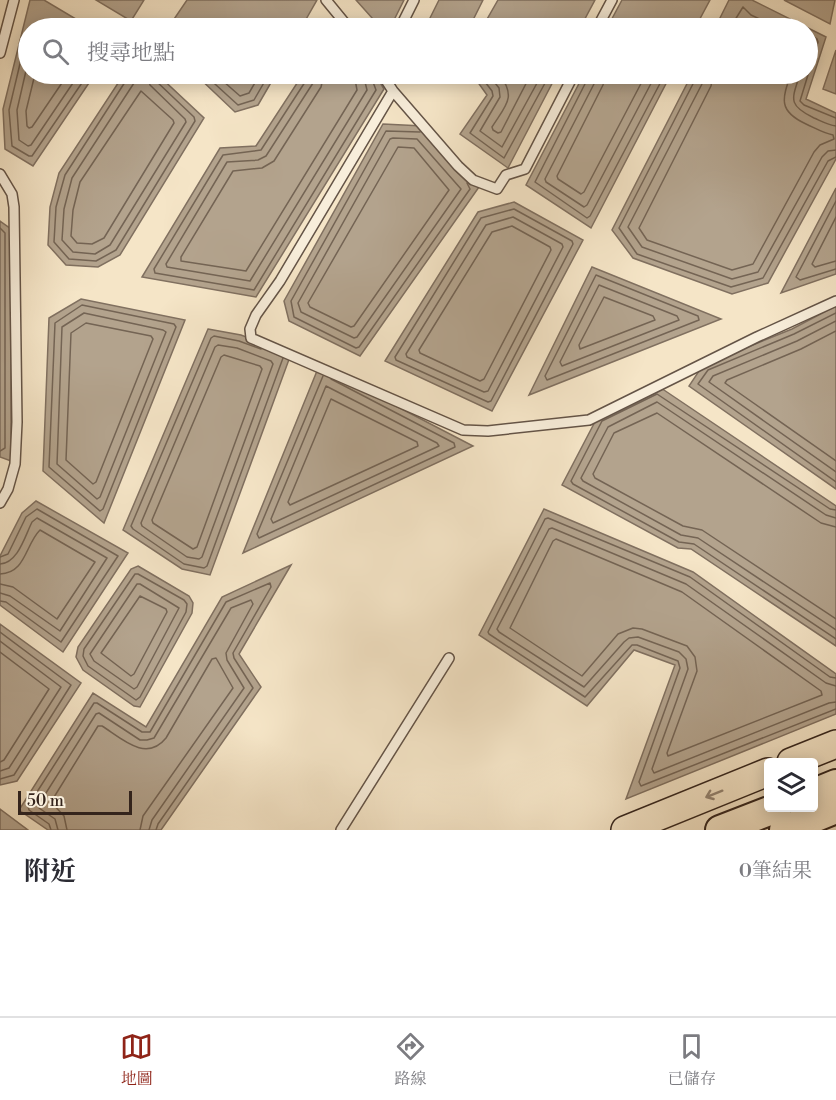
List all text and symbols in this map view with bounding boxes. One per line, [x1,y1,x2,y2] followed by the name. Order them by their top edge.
[18,18,818,84] search box
[39,35,72,68] icon: search
[87,40,175,67] text: 搜尋地點
[764,758,818,812] map controls
[764,758,818,812] button: layers
[18,788,132,816] scale bar
[706,789,724,800] one-way arrow
[27,791,64,811] text: 50 m
[24,856,76,888] text: 附近
[739,859,812,884] text: 0筆結果
[120,1030,153,1089] tab: 地圖
[394,1030,427,1089] tab: 路線
[668,1030,716,1089] tab: 已儲存

